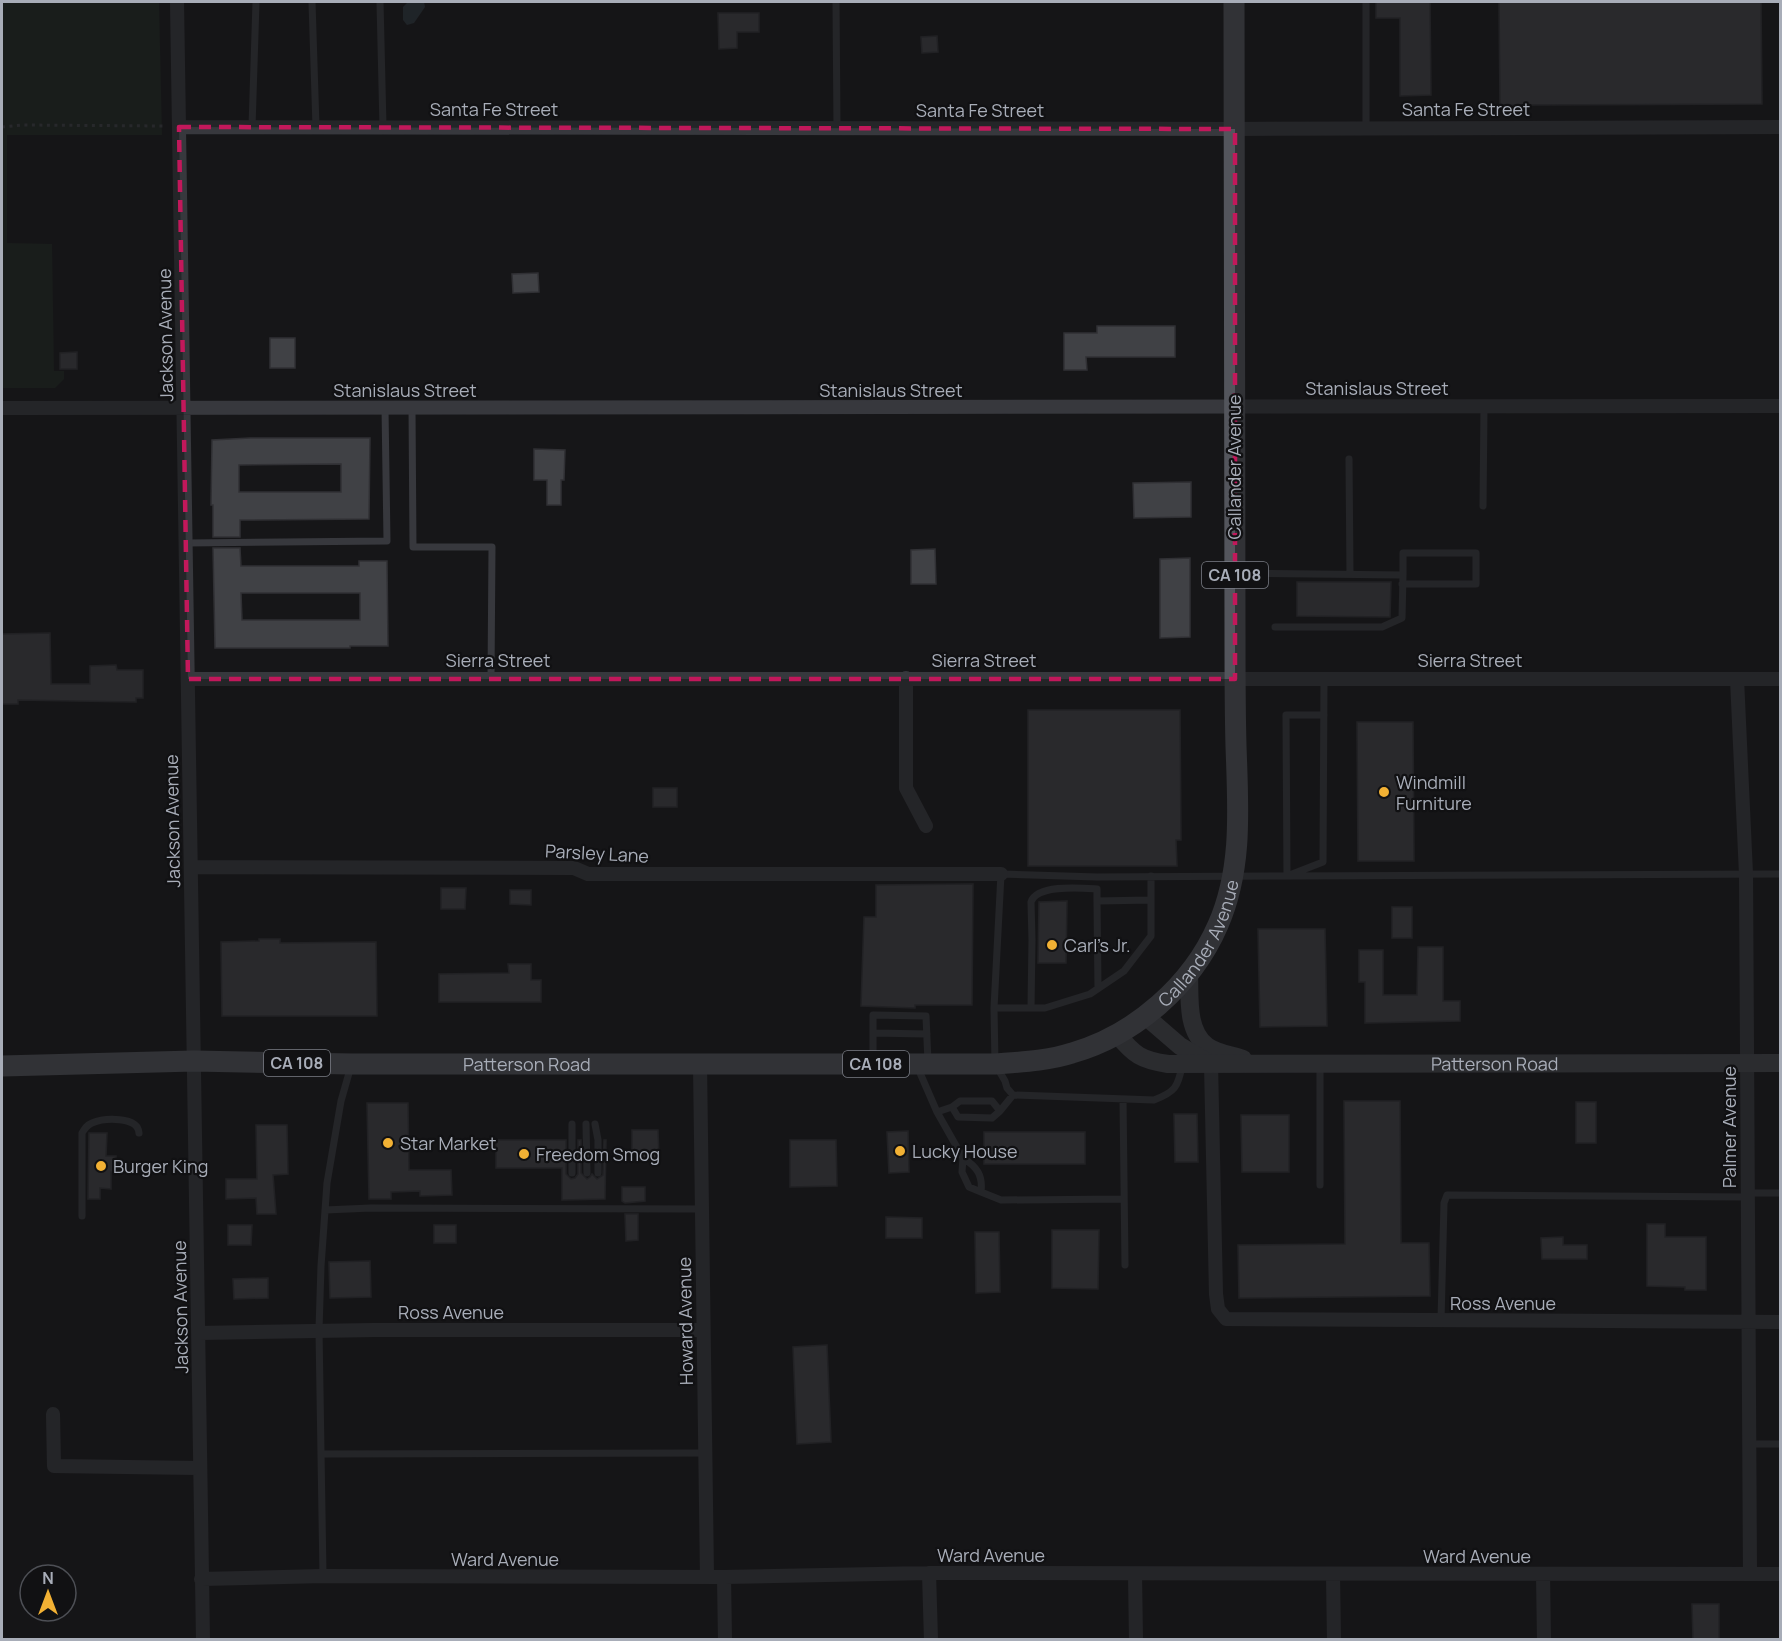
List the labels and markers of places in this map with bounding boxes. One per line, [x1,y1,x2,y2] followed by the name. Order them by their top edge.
[1396,770,1472,815] place label: Windmill Furniture
[1377,785,1391,799] marker: Windmill Furniture
[1064,933,1131,957] place label: Carl's Jr.
[1045,938,1059,952] marker: Carl's Jr.
[400,1131,497,1155] place label: Star Market
[381,1136,395,1150] marker: Star Market
[912,1139,1018,1163] place label: Lucky House
[536,1142,660,1166] place label: Freedom Smog
[893,1144,907,1158] marker: Lucky House
[517,1147,531,1161] marker: Freedom Smog
[113,1154,208,1178] place label: Burger King
[94,1159,108,1173] marker: Burger King

